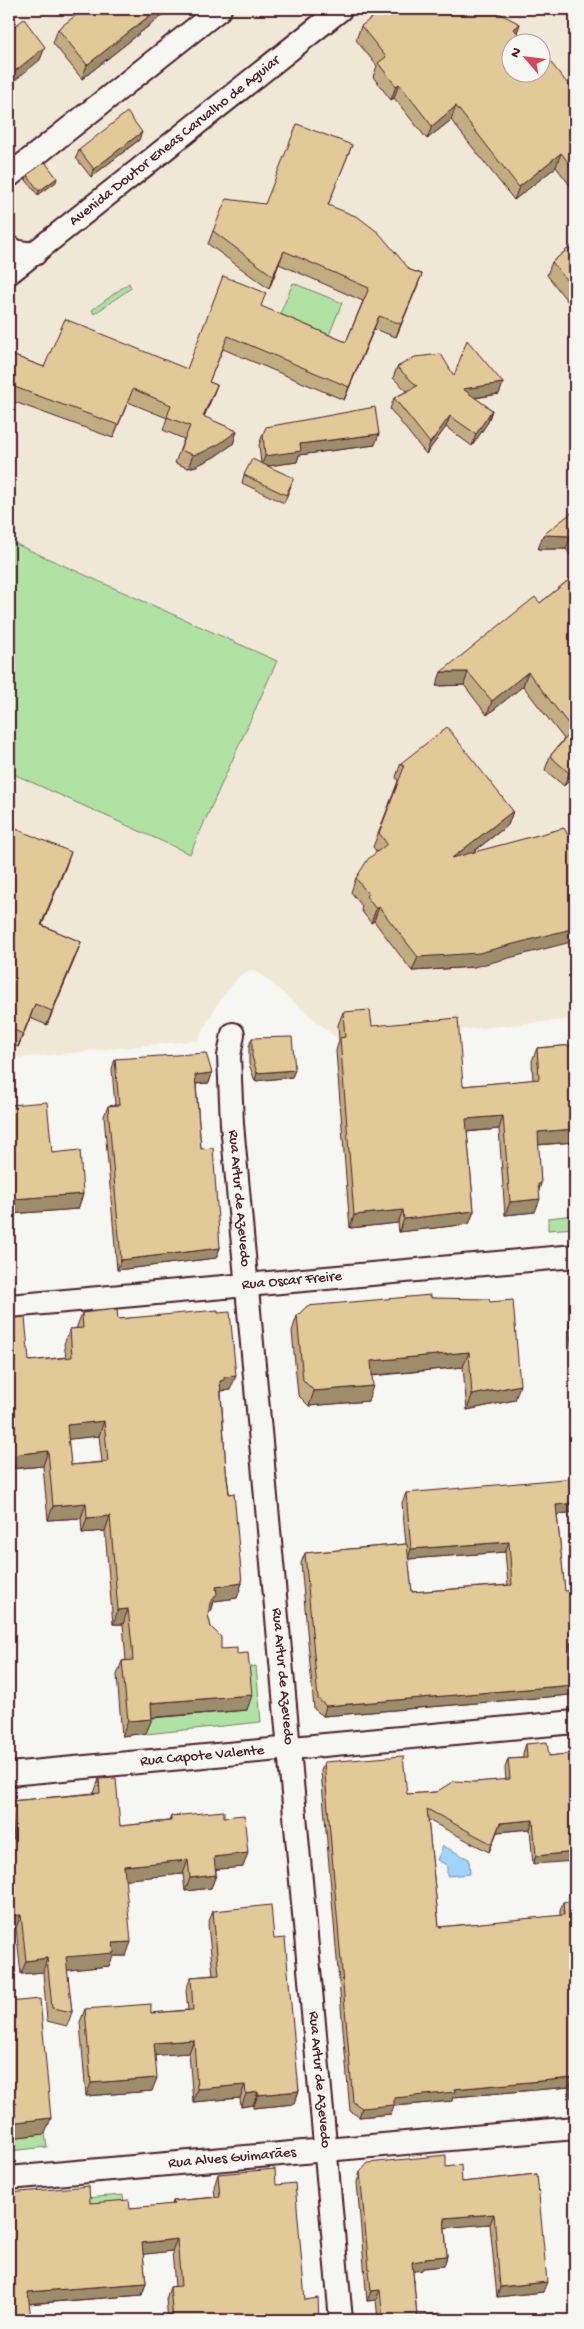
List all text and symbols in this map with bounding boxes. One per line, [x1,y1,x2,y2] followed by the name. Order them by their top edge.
[502,32,552,82] north arrow
[507,45,526,61] text: N
[66,51,285,230] street label: Avenida Doutor Eneas Carvalho de Aguiar
[224,1129,254,1268] street label: Rua Artur de Azevedo
[241,1268,343,1294] street label: Rua Oscar Freire
[267,1607,298,1746] street label: Rua Artur de Azevedo
[139,1742,265,1771] street label: Rua Capote Valente
[304,2010,334,2149] street label: Rua Artur de Azevedo
[168,2144,297,2173] street label: Rua Alves Guimarães

